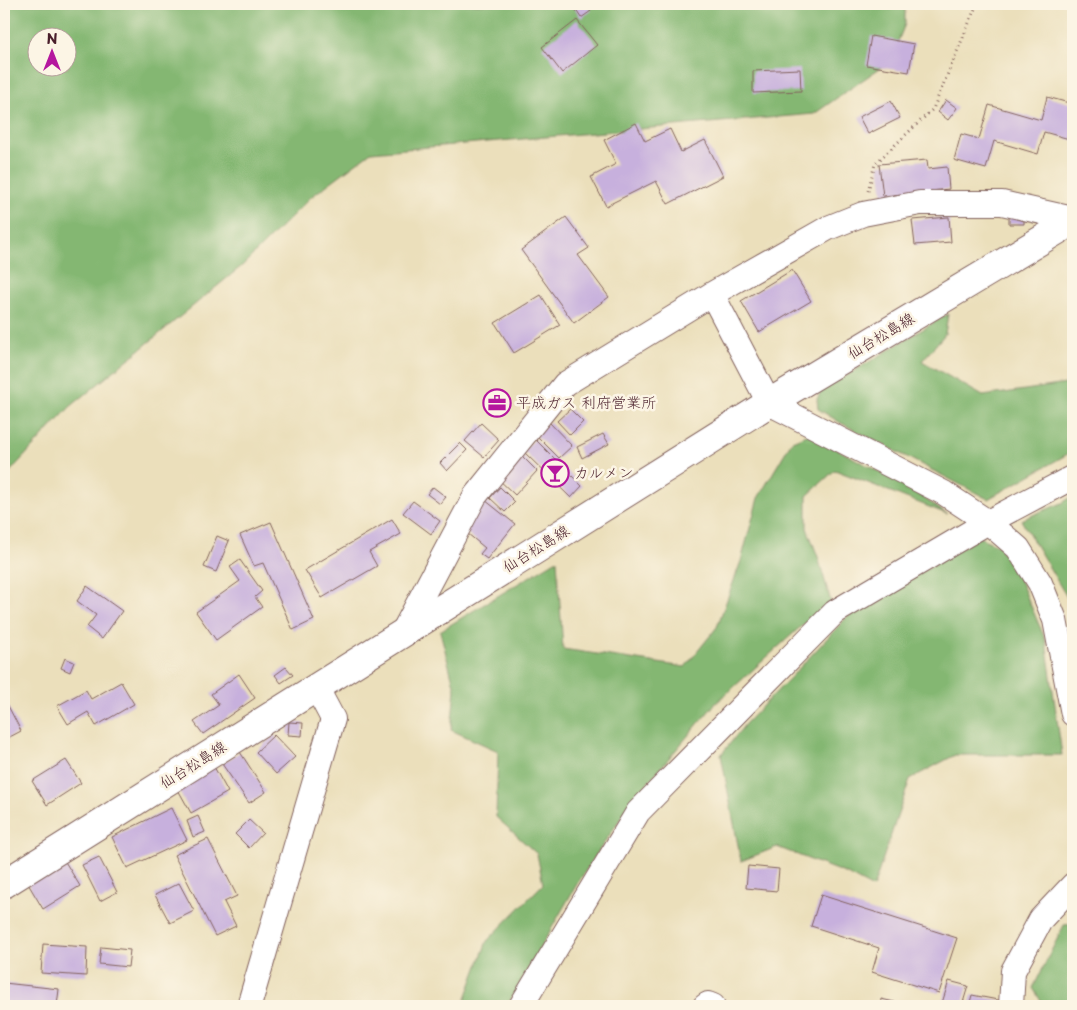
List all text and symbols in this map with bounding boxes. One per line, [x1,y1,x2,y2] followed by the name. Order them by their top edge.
[28,28,78,78] north arrow
[46,28,58,49] text: N
[842,306,918,364] street label: 仙台松島線
[482,388,512,418] office icon: 平成ガス 利府営業所
[516,390,656,413] place label: 平成ガス 利府営業所
[540,458,570,488] bar icon: カルメン
[574,460,633,483] place label: カルメン
[497,518,573,577] street label: 仙台松島線
[154,734,230,793] street label: 仙台松島線

